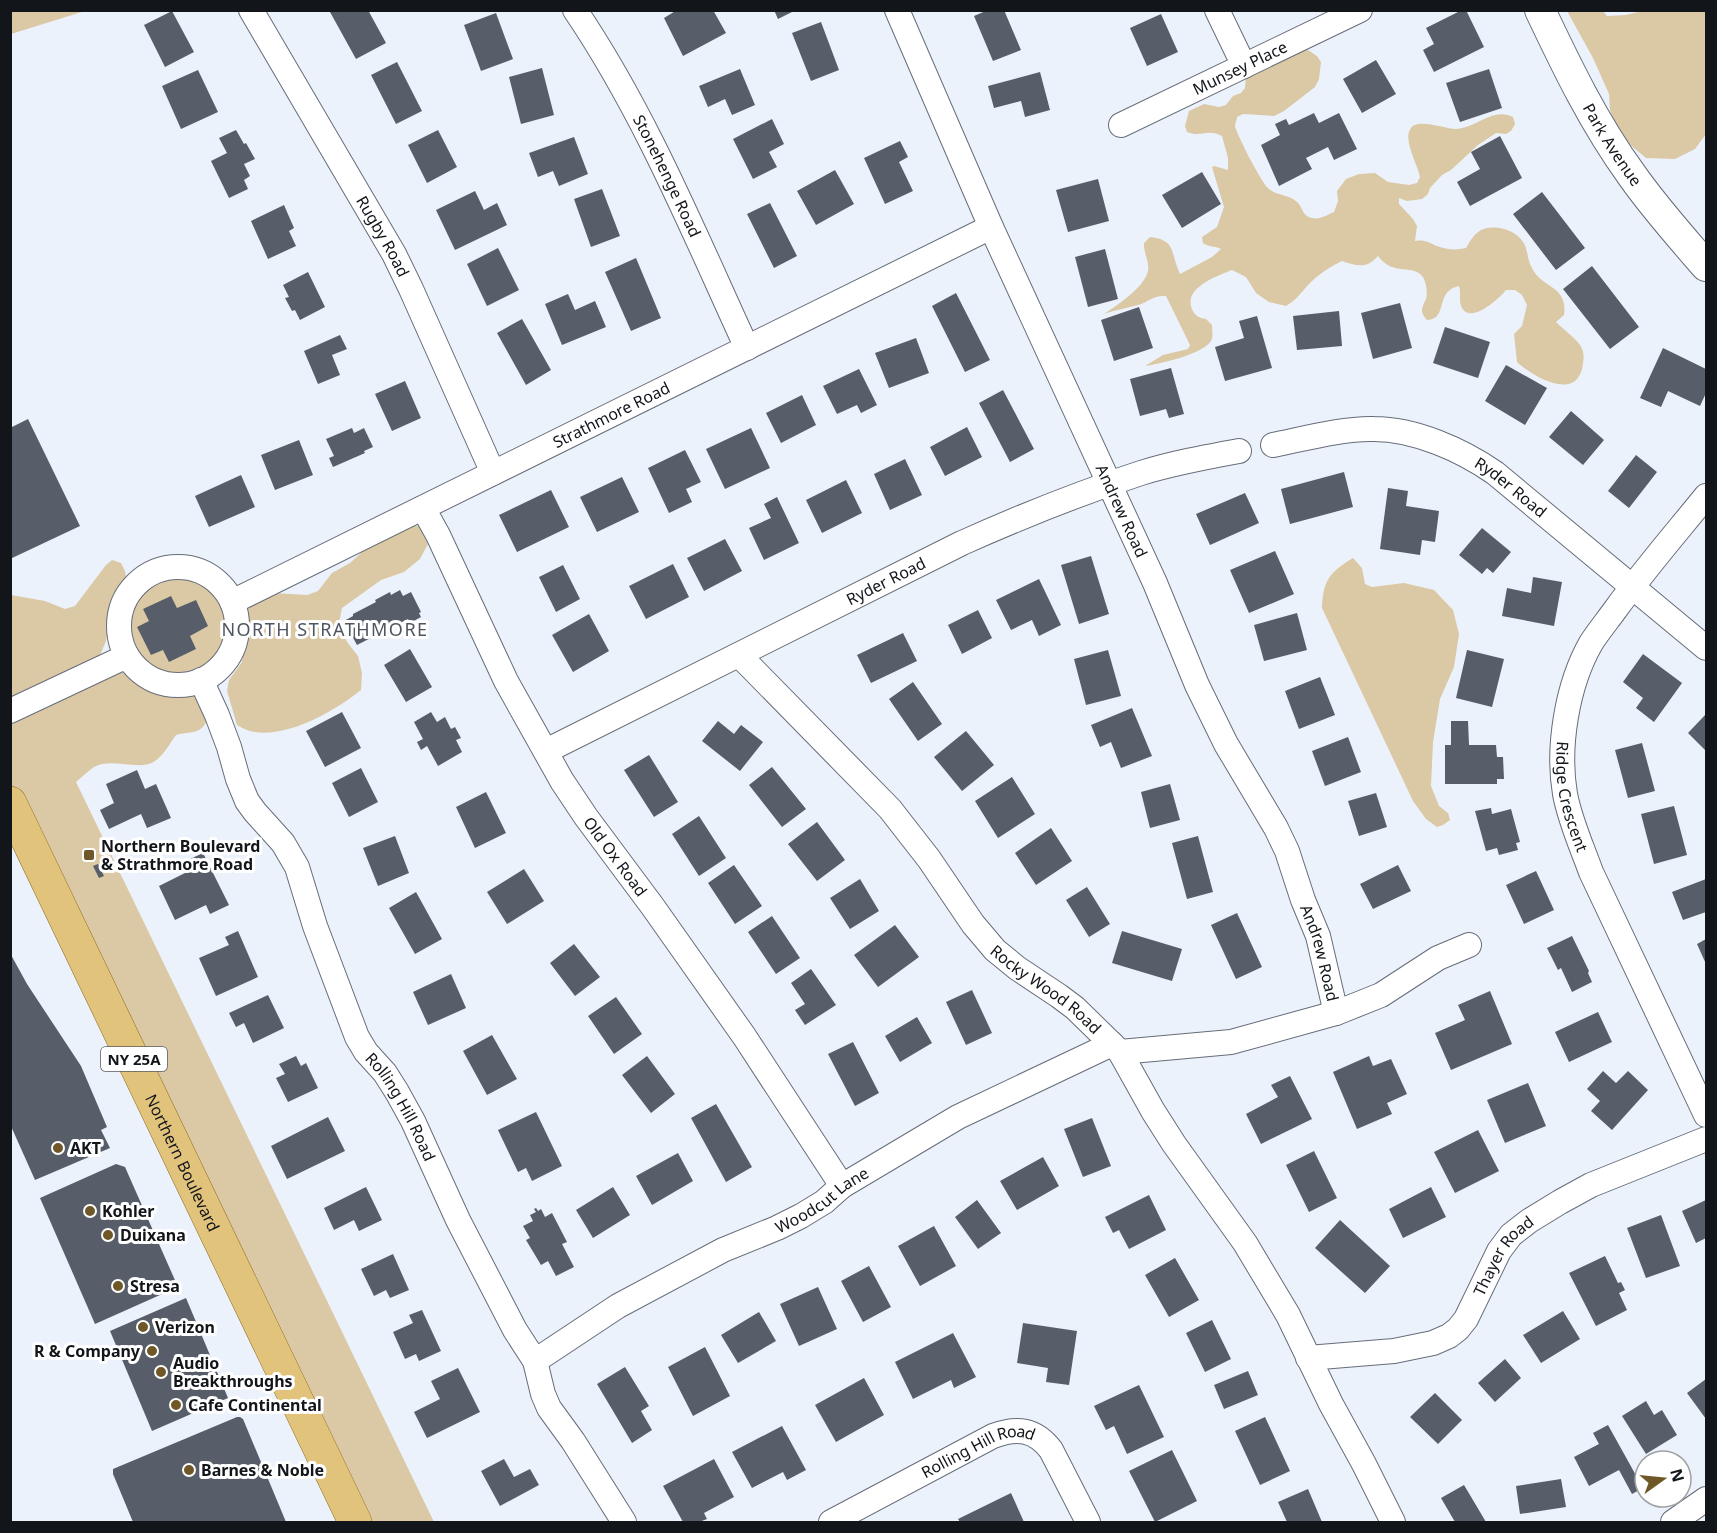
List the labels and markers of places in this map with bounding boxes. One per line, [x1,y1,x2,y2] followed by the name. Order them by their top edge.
[101,835,260,875] place label: Northern Boulevard & Strathmore Road
[82,848,96,862] marker: Northern Boulevard & Strathmore Road
[70,1137,101,1159] place label: AKT
[51,1141,65,1155] marker: AKT
[102,1200,155,1222] place label: Kohler
[83,1204,97,1218] marker: Kohler
[120,1224,186,1246] place label: Duixana
[101,1228,115,1242] marker: Duixana
[130,1275,180,1297] place label: Stresa
[111,1279,125,1293] marker: Stresa
[155,1316,215,1338] place label: Verizon
[136,1320,150,1334] marker: Verizon
[34,1340,141,1362] place label: R & Company
[145,1344,159,1358] marker: R & Company
[173,1352,293,1392] place label: Audio Breakthroughs
[154,1365,168,1379] marker: Audio Breakthroughs
[188,1394,322,1416] place label: Cafe Continental
[169,1398,183,1412] marker: Cafe Continental
[201,1459,324,1481] place label: Barnes & Noble
[182,1463,196,1477] marker: Barnes & Noble

